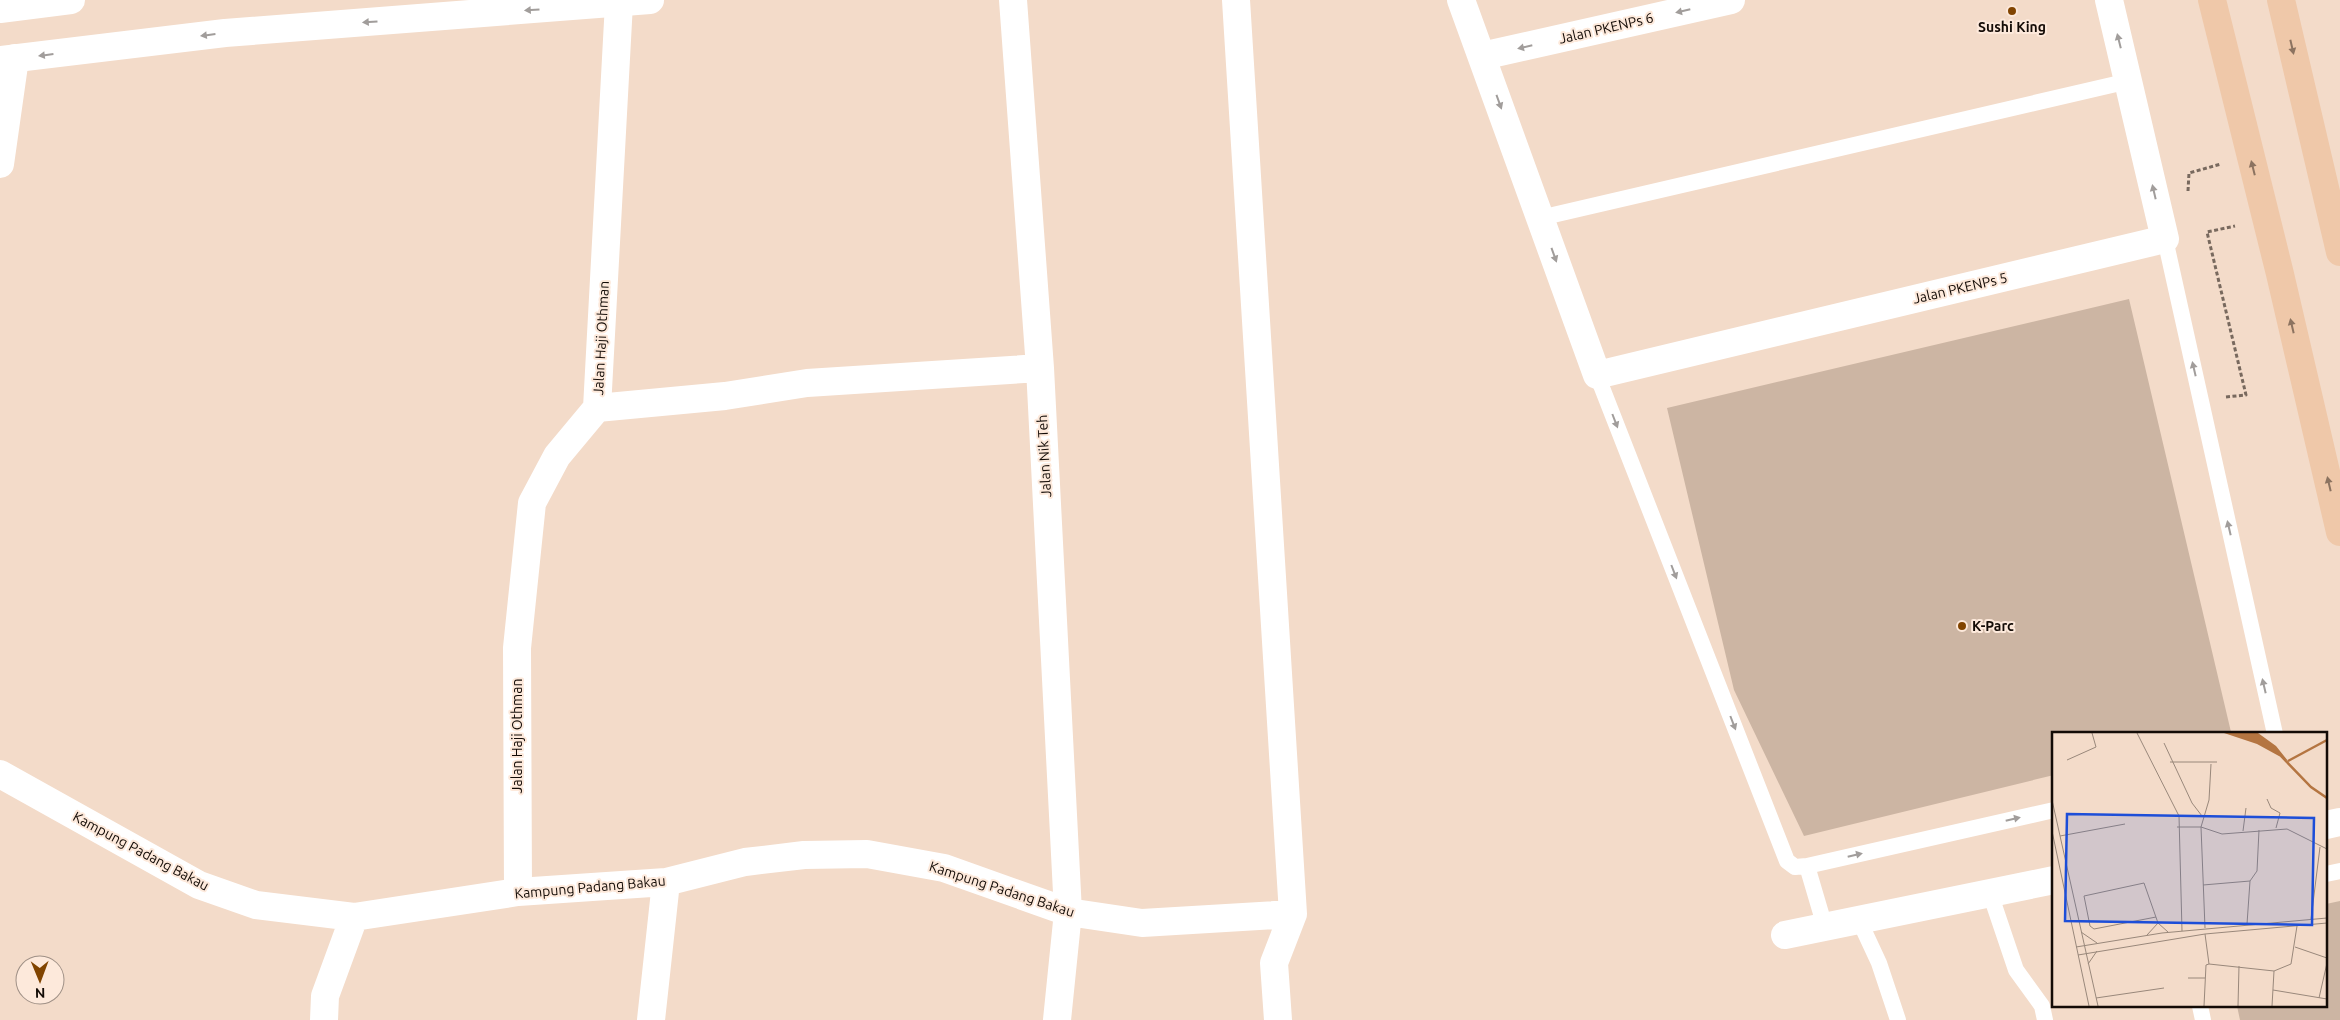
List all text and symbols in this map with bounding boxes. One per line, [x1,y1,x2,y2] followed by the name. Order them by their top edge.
[2006,5,2018,17] marker: Sushi King
[523,6,539,14] one-way arrow
[1675,7,1691,15] one-way arrow
[1557,9,1655,47] street label: Jalan PKENPs 6
[361,19,377,27] one-way arrow
[1978,19,2046,35] place label: Sushi King
[199,31,215,39] one-way arrow
[2115,33,2123,48] one-way arrow
[2288,40,2296,55] one-way arrow
[1517,43,1532,51] one-way arrow
[38,51,54,59] one-way arrow
[1496,95,1503,110] one-way arrow
[2249,160,2257,175] one-way arrow
[2150,184,2158,199] one-way arrow
[1550,248,1558,263] one-way arrow
[1911,269,2009,307] street label: Jalan PKENPs 5
[590,280,612,396] street label: Jalan Haji Othman
[2288,318,2296,333] one-way arrow
[2190,361,2198,376] one-way arrow
[1034,414,1054,498] street label: Jalan Nik Teh
[1611,414,1619,429] one-way arrow
[2325,477,2333,492] one-way arrow
[2225,520,2233,535] one-way arrow
[1670,565,1678,580] one-way arrow
[1972,618,2014,634] place label: K-Parc
[1956,620,1968,632] marker: K-Parc
[2260,678,2268,694] one-way arrow
[509,679,525,793] street label: Jalan Haji Othman
[1730,716,1738,731] one-way arrow
[2052,732,2328,1008] inset map
[70,808,212,894] street label: Kampung Padang Bakau
[2006,815,2021,823] one-way arrow
[1847,851,1862,859] one-way arrow
[927,858,1077,920] street label: Kampung Padang Bakau
[514,872,666,902] street label: Kampung Padang Bakau
[15,955,65,1005] north arrow
[35,985,46,1001] text: N

